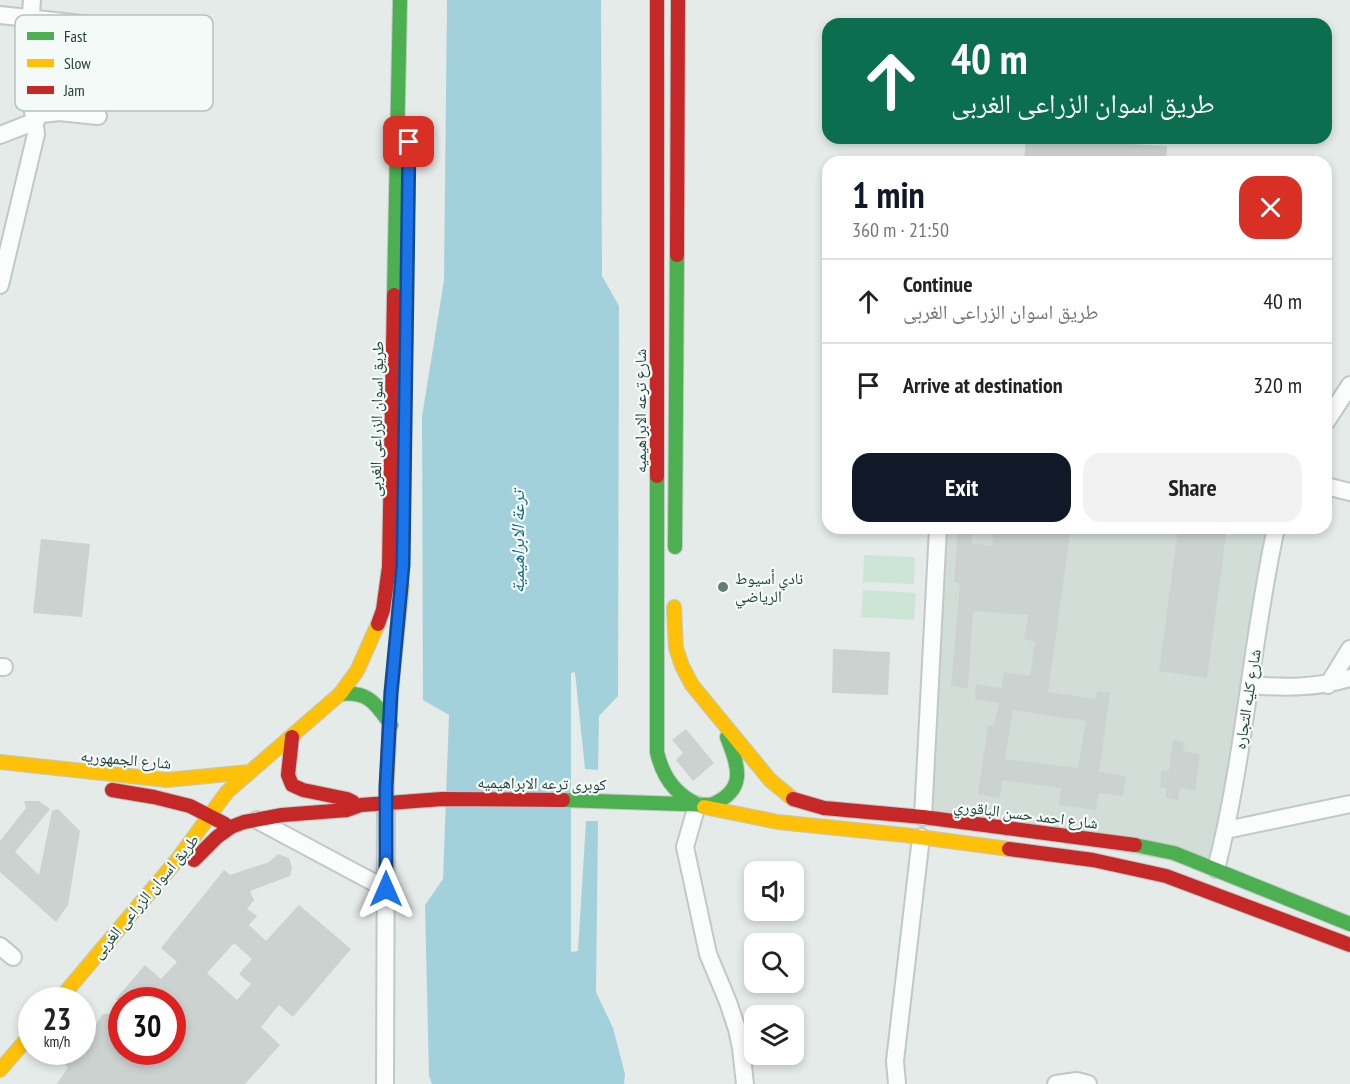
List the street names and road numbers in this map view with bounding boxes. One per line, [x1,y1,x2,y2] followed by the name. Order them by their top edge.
[365,341,388,497] street label: طريق اسوان الزراعى الغربى
[630,349,651,473] street label: شارع ترعه الابراهيميه
[1229,647,1266,751] street label: شارع كليه التجاره
[80,745,172,774] street label: شارع الجمهوريه
[477,772,607,795] street label: كوبرى ترعه الابراهيميه
[952,795,1099,836] street label: شارع احمد حسن الباقوري
[87,830,204,963] street label: طريق اسوان الزراعى الغربى

